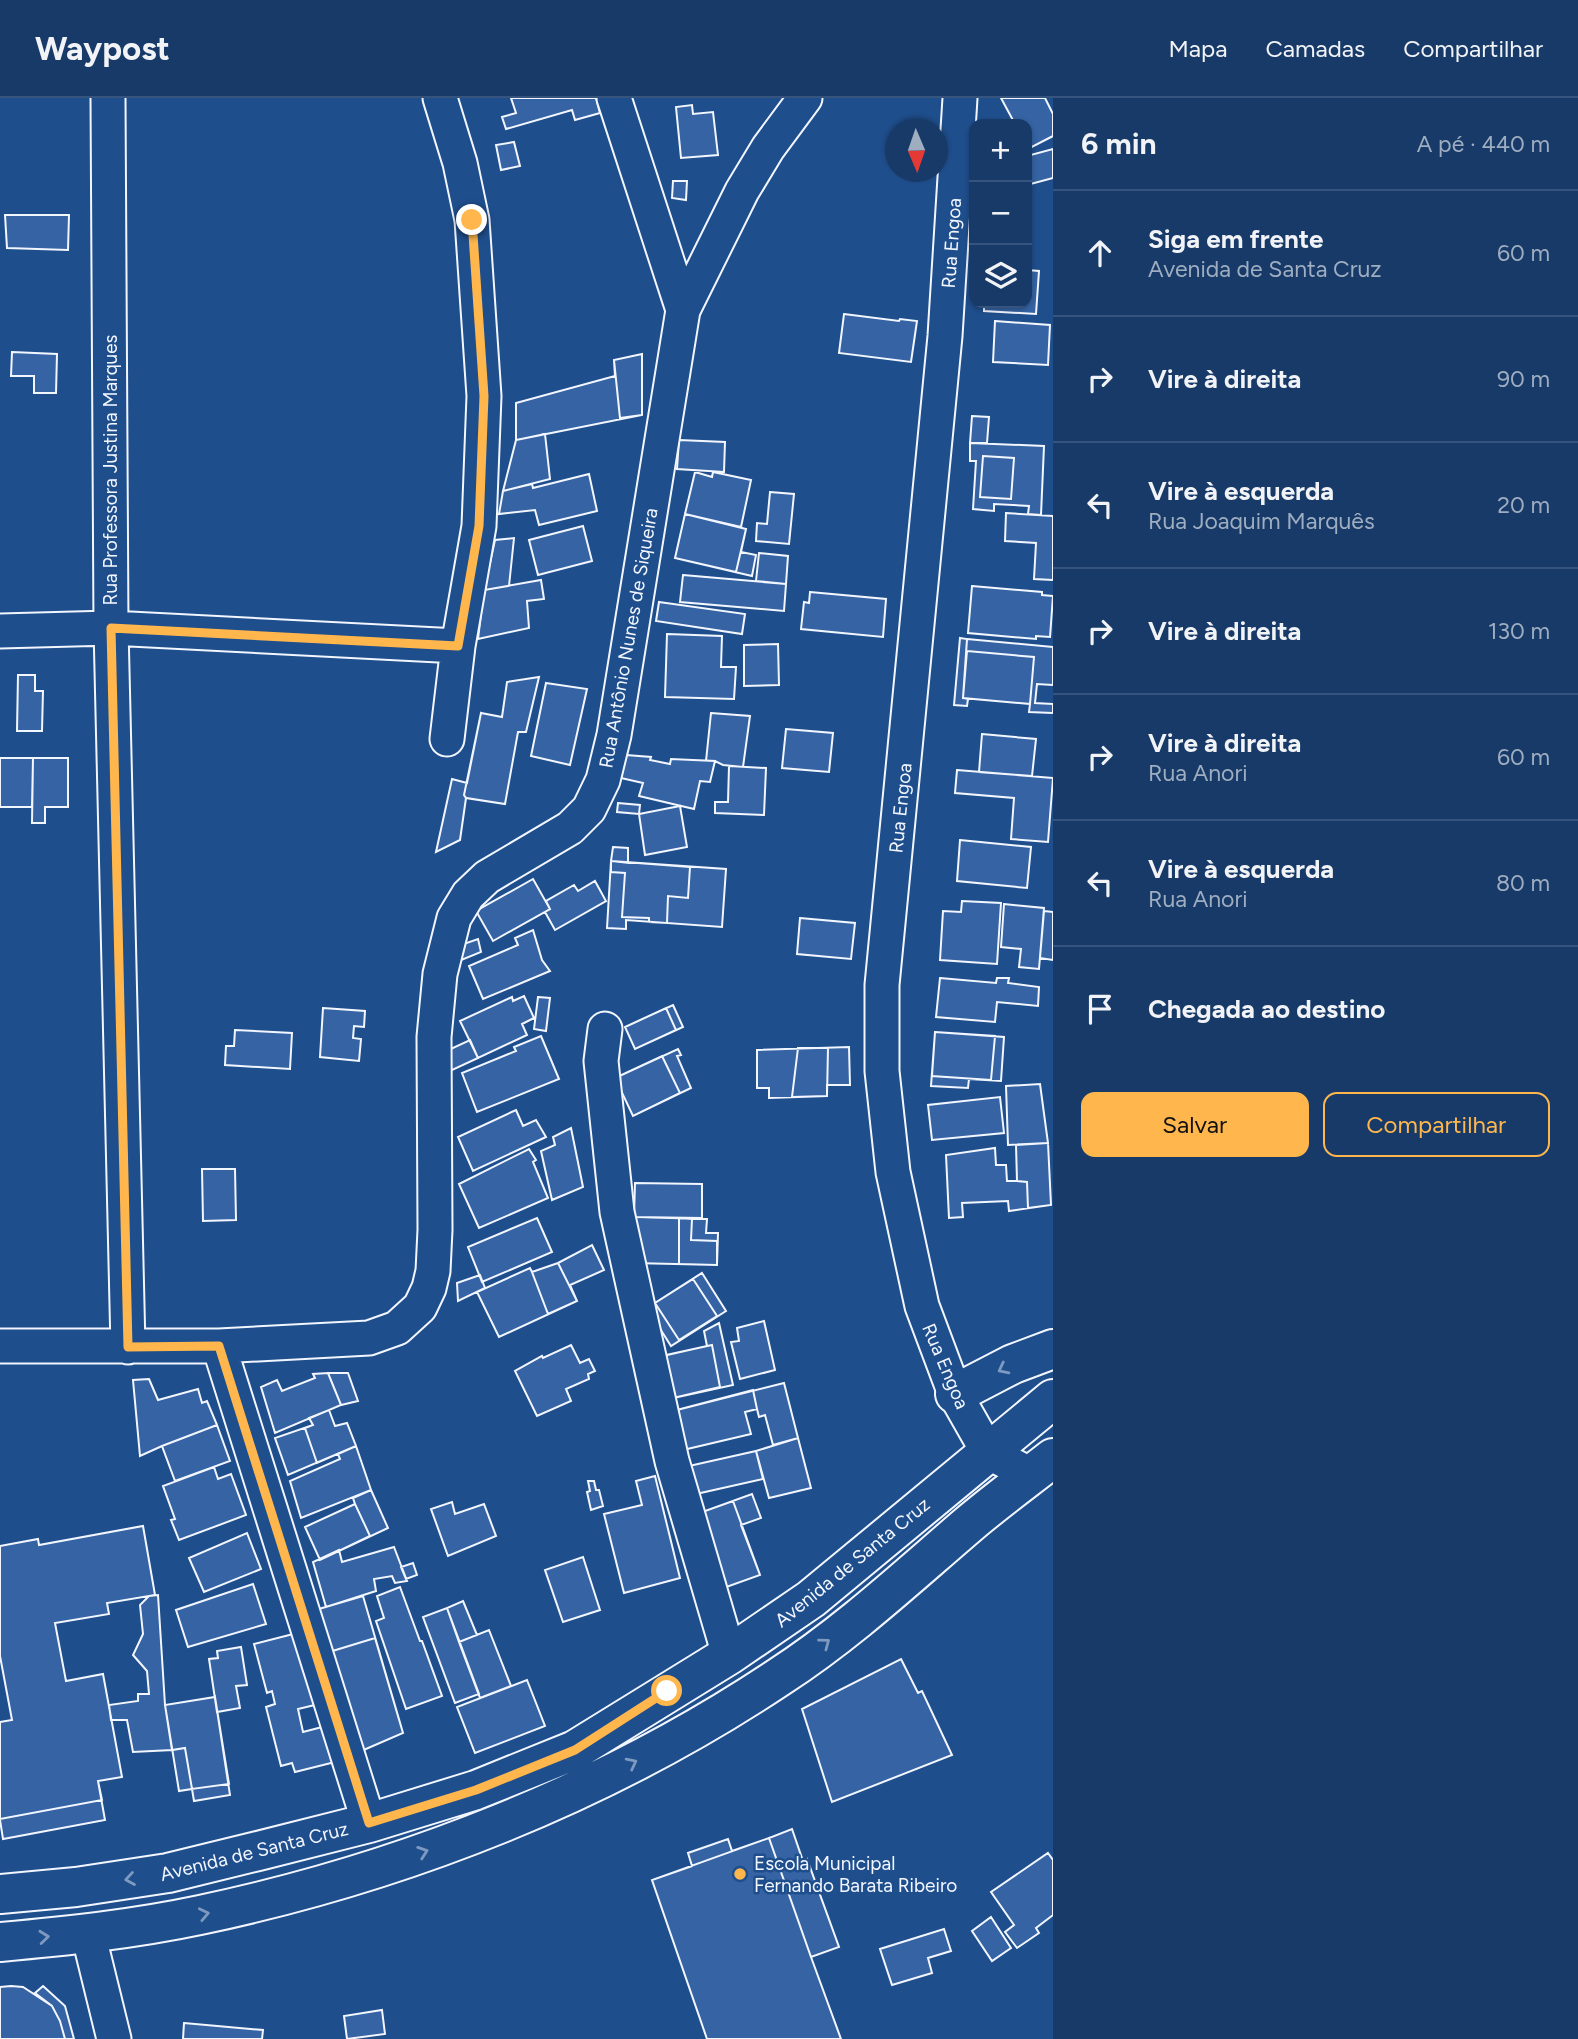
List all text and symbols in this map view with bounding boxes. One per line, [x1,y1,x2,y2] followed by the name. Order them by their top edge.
[35,29,170,68] text: Waypost
[1168,34,1227,63] text: Mapa
[1265,34,1365,63] text: Camadas
[1403,34,1543,63] text: Compartilhar
[885,119,948,182] north arrow
[969,119,1032,308] map controls
[969,119,1032,182] button: +
[1081,125,1157,162] text: 6 min
[1417,130,1550,158] text: A pé · 440 m
[969,182,1032,245] button: −
[937,197,966,289] street label: Rua Engoa
[456,204,487,235] route end
[1148,223,1323,255] text: Siga em frente
[1081,234,1119,272] icon: ahead
[1497,239,1550,267] text: 60 m
[969,245,1032,308] button: layers
[1148,255,1382,283] text: Avenida de Santa Cruz
[99,334,122,605] street label: Rua Professora Justina Marques
[1081,360,1119,398] icon: right
[1148,363,1301,395] text: Vire à direita
[1497,365,1550,393] text: 90 m
[1148,475,1334,507] text: Vire à esquerda
[1081,486,1119,524] icon: left
[1497,491,1550,519] text: 20 m
[594,506,663,770] street label: Rua Antônio Nunes de Siqueira
[1148,507,1375,535] text: Rua Joaquim Marquês
[1081,612,1119,650] icon: right
[1148,615,1301,647] text: Vire à direita
[1488,617,1550,645] text: 130 m
[1148,727,1301,759] text: Vire à direita
[1081,738,1119,776] icon: right
[1497,743,1550,771] text: 60 m
[1148,759,1248,787] text: Rua Anori
[884,762,917,854] street label: Rua Engoa
[1148,853,1334,885] text: Vire à esquerda
[1081,864,1119,902] icon: left
[1496,869,1550,897] text: 80 m
[1148,885,1248,913] text: Rua Anori
[1081,990,1119,1028] icon: arrive
[1148,993,1385,1025] text: Chegada ao destino
[1081,1092,1309,1157] button: Salvar
[1323,1092,1550,1157] button: Compartilhar
[917,1320,974,1412] street label: Rua Engoa
[998,1361,1010,1375] one-way arrow
[770,1493,935,1632] street label: Avenida de Santa Cruz
[817,1639,830,1652] one-way arrow
[651,1675,682,1706] route start
[625,1757,637,1771] one-way arrow
[158,1817,351,1886] street label: Avenida de Santa Cruz
[416,1846,428,1860] one-way arrow
[754,1852,957,1897] place label: Escola Municipal Fernando Barata Ribeiro
[732,1866,748,1882] marker: Escola Municipal Fernando Barata Ribeiro
[124,1871,136,1886] one-way arrow
[198,1907,210,1922] one-way arrow
[38,1929,50,1944] one-way arrow

